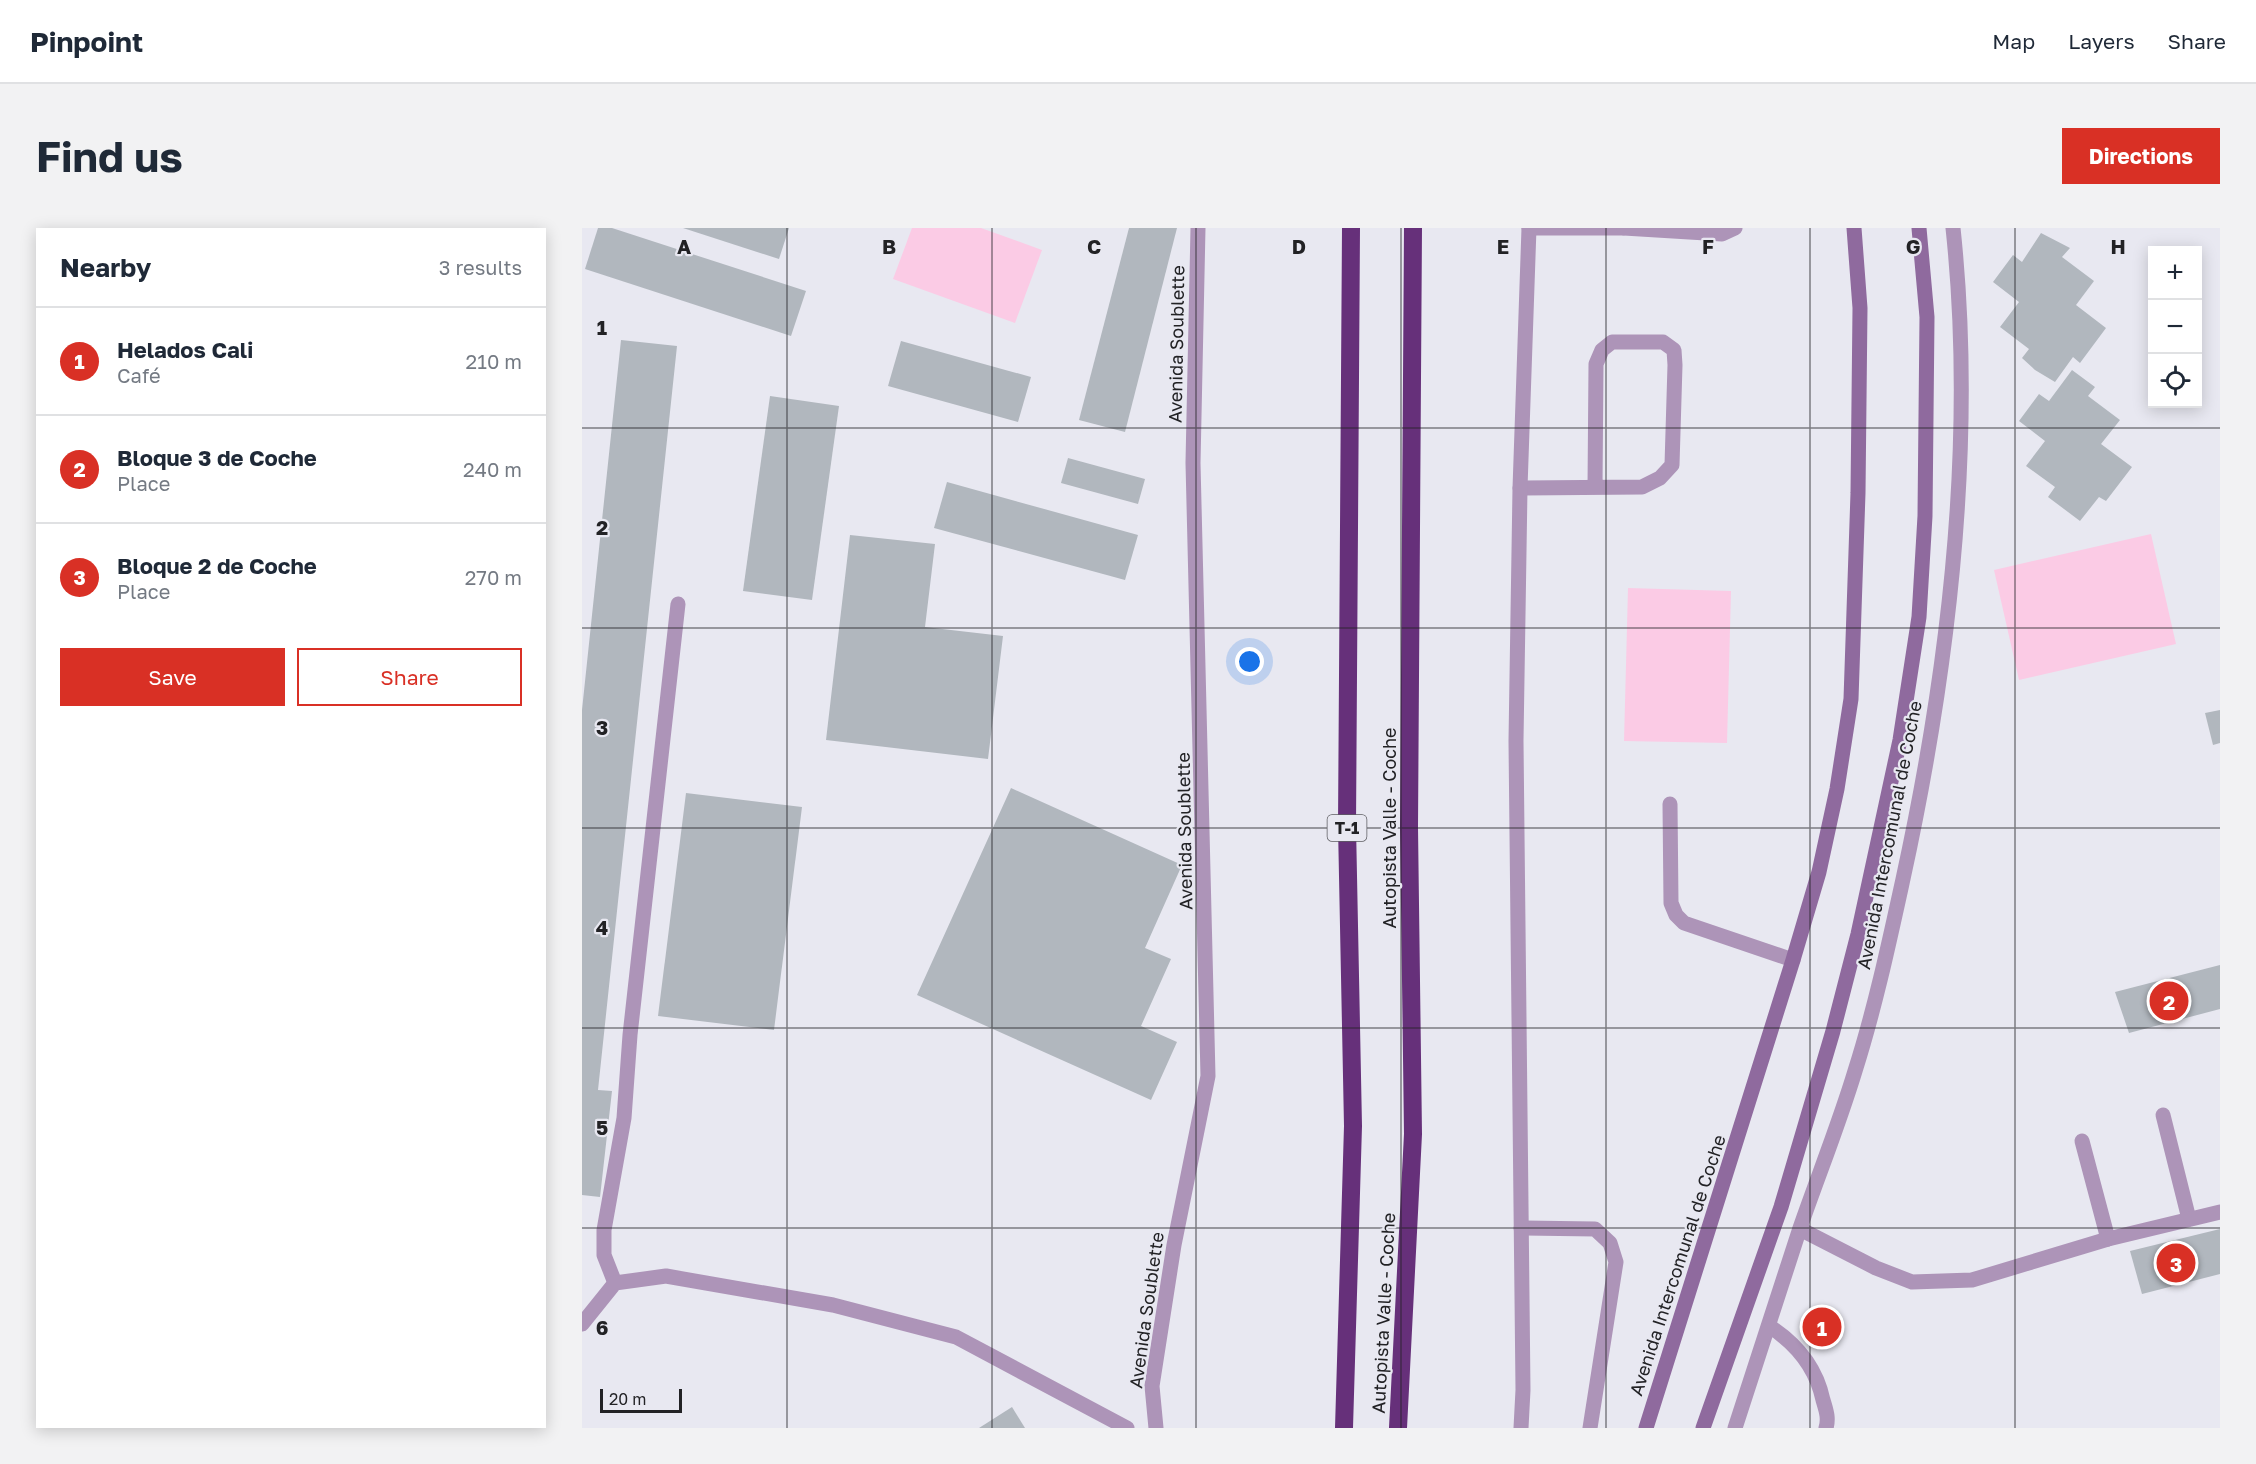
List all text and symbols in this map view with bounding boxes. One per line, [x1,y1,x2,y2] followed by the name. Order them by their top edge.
[30,25,143,58] text: Pinpoint
[1992,28,2035,54] text: Map
[2068,28,2135,54] text: Layers
[2168,28,2226,54] text: Share
[2062,128,2220,184] button: Directions
[36,131,183,181] text: Find us
[677,234,691,258] text: A
[882,234,896,258] text: B
[1087,234,1101,258] text: C
[1292,234,1306,258] text: D
[1497,234,1509,258] text: E
[1702,234,1714,258] text: F
[1906,234,1920,258] text: G
[2110,234,2126,258] text: H
[2148,246,2202,408] map controls
[2148,246,2202,300] button: +
[60,252,151,283] text: Nearby
[439,255,522,279] text: 3 results
[1164,265,1188,423] street label: Avenida Soublette
[2148,300,2202,354] button: −
[597,315,607,339] text: 1
[117,336,253,363] text: Helados Cali
[74,349,85,373] text: 1
[466,349,522,373] text: 210 m
[2148,354,2202,408] button: locate
[117,363,161,387] text: Café
[117,444,317,471] text: Bloque 3 de Coche
[73,457,86,481] text: 2
[463,457,522,481] text: 240 m
[117,471,170,495] text: Place
[596,515,608,539] text: 2
[117,552,317,579] text: Bloque 2 de Coche
[73,565,86,589] text: 3
[465,565,522,589] text: 270 m
[117,579,170,603] text: Place
[1235,647,1264,676] your location
[60,648,285,706] button: Save
[297,648,522,706] button: Share
[1852,699,1926,971] street label: Avenida Intercomunal de Coche
[596,715,608,739] text: 3
[1378,727,1400,929] street label: Autopista Valle - Coche
[1172,752,1196,910] street label: Avenida Soublette
[1328,815,1366,841] road number: T-1
[596,915,608,939] text: 4
[2150,978,2188,1024] pin: 2
[596,1115,608,1139] text: 5
[1624,1132,1730,1398] street label: Avenida Intercomunal de Coche
[1367,1212,1399,1414] street label: Autopista Valle - Coche
[1124,1230,1168,1390] street label: Avenida Soublette
[2156,1240,2196,1286] pin: 3
[1802,1304,1842,1350] pin: 1
[596,1315,608,1339] text: 6
[600,1386,682,1414] scale bar
[609,1389,646,1409] text: 20 m

